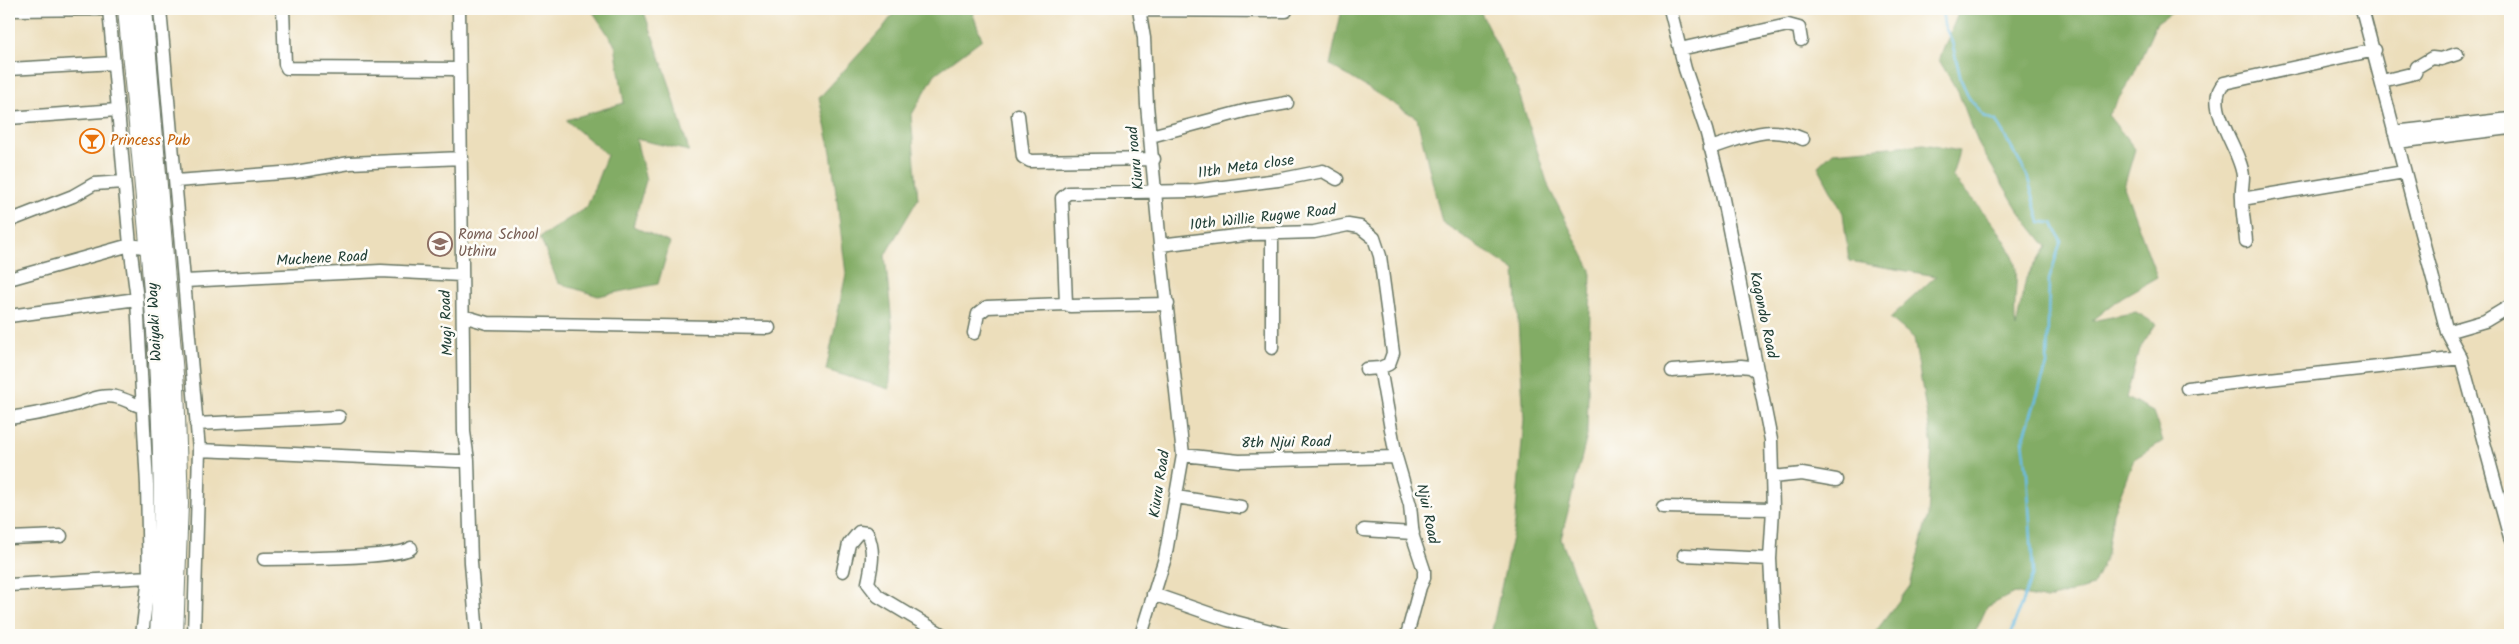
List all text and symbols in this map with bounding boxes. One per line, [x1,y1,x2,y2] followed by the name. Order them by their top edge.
[1121,124,1151,191] street label: Kiuru road
[79,128,105,154] bar icon: Princess Pub
[110,129,190,153] place label: Princess Pub
[1196,148,1296,186] street label: 11th Meta close
[1189,198,1338,238] street label: 10th Willie Rugwe Road
[458,223,539,264] place label: Roma School Uthiru
[427,231,453,257] school or university icon: Roma School Uthiru
[276,245,369,273] street label: Muchene Road
[1742,269,1784,361] street label: Kagondo Road
[141,281,169,362] street label: Waiyaki Way
[434,289,460,356] street label: Mugi Road
[1241,430,1332,456] street label: 8th Njui Road
[1143,448,1177,519] street label: Kiuru Road
[1409,482,1445,547] street label: Njui Road

